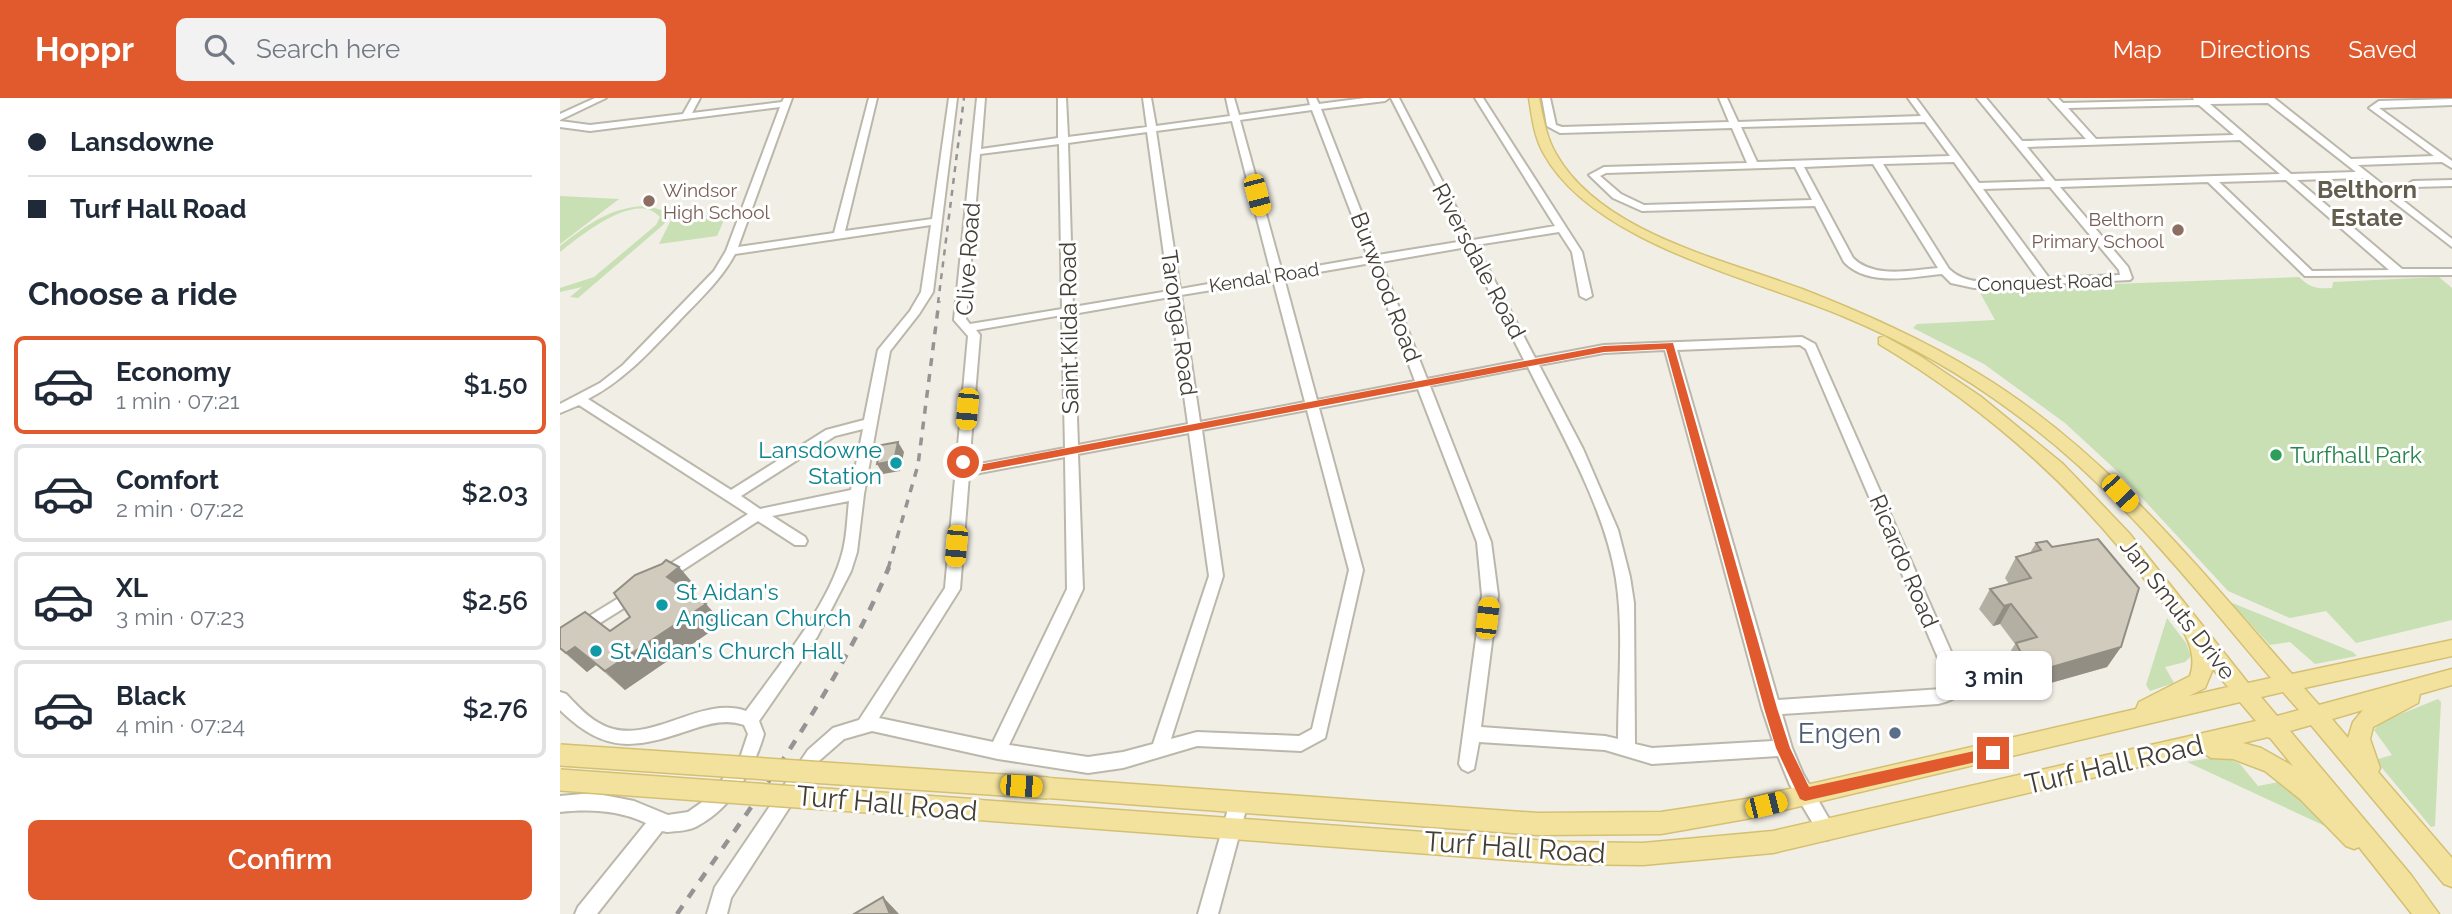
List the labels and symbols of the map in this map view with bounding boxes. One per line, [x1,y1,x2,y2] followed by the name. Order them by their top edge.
[1242,172,1273,218] car
[2317,175,2417,232] district label: Belthorn Estate
[1427,178,1532,343] street label: Riversdale Road
[663,179,770,223] place label: Windsor High School
[641,193,657,209] marker: Windsor High School
[950,201,985,316] street label: Clive Road
[1346,208,1427,365] street label: Burwood Road
[2031,208,2165,252] place label: Belthorn Primary School
[2170,222,2186,238] marker: Belthorn Primary School
[1053,242,1084,414] street label: Saint Kilda Road
[1156,248,1203,397] street label: Taronga Road
[1207,257,1321,297] street label: Kendal Road
[1977,269,2113,295] street label: Conquest Road
[955,387,980,431] car
[758,436,882,489] place label: Lansdowne Station
[2290,441,2422,468] place label: Turfhall Park
[947,446,979,478] route start
[2268,447,2284,463] marker: Turfhall Park
[888,455,904,471] marker: Lansdowne Station
[2098,470,2143,516] car
[1864,490,1945,631] street label: Ricardo Road
[944,524,969,568] car
[2115,533,2242,684] street label: Jan Smuts Drive
[676,578,851,631] place label: St Aidan's Anglican Church
[1475,596,1500,640] car
[654,597,670,613] marker: St Aidan's Anglican Church
[610,637,844,664] place label: St Aidan's Church Hall
[588,643,604,659] marker: St Aidan's Church Hall
[1935,652,2051,700] callout: 3 min
[1798,717,1881,750] place label: Engen
[1887,725,1903,741] marker: Engen
[2022,728,2206,801] street label: Turf Hall Road
[1977,737,2009,769] route end
[1000,774,1043,798] car
[795,779,979,828] street label: Turf Hall Road
[1744,790,1789,820] car
[1423,825,1607,870] street label: Turf Hall Road

